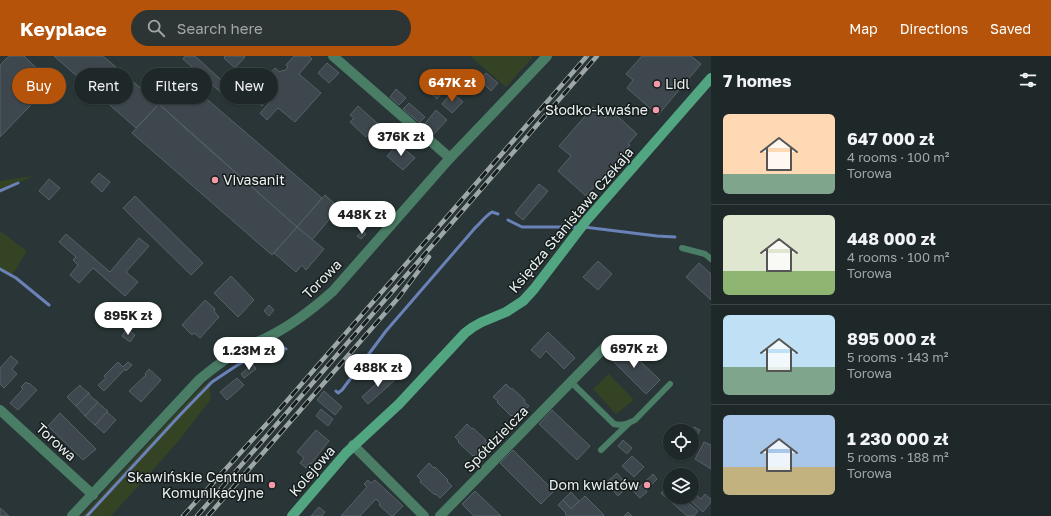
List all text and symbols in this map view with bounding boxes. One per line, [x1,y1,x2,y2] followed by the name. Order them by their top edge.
[131,10,411,46] search box
[20,17,107,40] text: Keyplace
[145,17,167,39] icon: search
[177,19,263,37] text: Search here
[849,20,878,37] text: Map
[900,20,968,37] text: Directions
[990,20,1031,37] text: Saved
[12,68,66,104] chip: Buy
[74,68,133,104] chip: Rent
[141,68,212,104] chip: Filters
[220,68,278,104] chip: New
[415,69,489,103] pin: 647K zł
[1017,69,1039,91] icon: filters
[723,70,791,91] text: 7 homes
[428,74,476,90] text: 647K zł
[665,75,690,92] place label: Lidl
[652,79,662,89] marker: Lidl
[545,101,648,118] place label: Słodko-kwaśne
[651,105,661,115] marker: Słodko-kwaśne
[364,123,438,157] pin: 376K zł
[377,128,425,144] text: 376K zł
[847,128,934,149] text: 647 000 zł
[755,130,803,178] icon: home
[505,143,637,296] street label: Księdza Stanisława Czekaja
[847,149,949,165] text: 4 rooms · 100 m²
[847,165,892,181] text: Torowa
[223,171,285,188] place label: Vivasanit
[210,175,220,185] marker: Vivasanit
[325,201,399,235] pin: 448K zł
[338,206,386,222] text: 448K zł
[847,228,936,249] text: 448 000 zł
[755,231,803,279] icon: home
[847,249,949,265] text: 4 rooms · 100 m²
[299,256,345,302] street label: Torowa
[847,265,892,281] text: Torowa
[91,302,165,336] pin: 895K zł
[104,307,152,323] text: 895K zł
[847,328,936,349] text: 895 000 zł
[755,331,803,379] icon: home
[597,335,671,369] pin: 697K zł
[208,337,290,371] pin: 1.23M zł
[610,340,658,356] text: 697K zł
[222,342,276,358] text: 1.23M zł
[847,349,948,365] text: 5 rooms · 143 m²
[341,354,415,388] pin: 488K zł
[354,359,402,375] text: 488K zł
[847,365,892,381] text: Torowa
[460,402,531,475] street label: Spółdzielcza
[33,419,80,464] street label: Torowa
[663,424,699,504] map controls
[663,424,699,460] button: locate
[847,428,949,449] text: 1 230 000 zł
[755,431,803,479] icon: home
[285,442,338,499] street label: Kolejowa
[847,449,949,465] text: 5 rooms · 188 m²
[847,465,892,481] text: Torowa
[127,468,264,501] place label: Skawińskie Centrum Komunikacyjne
[663,468,699,504] button: layers
[549,476,639,493] place label: Dom kwiatów
[267,480,277,490] marker: Skawińskie Centrum Komunikacyjne
[642,480,652,490] marker: Dom kwiatów

